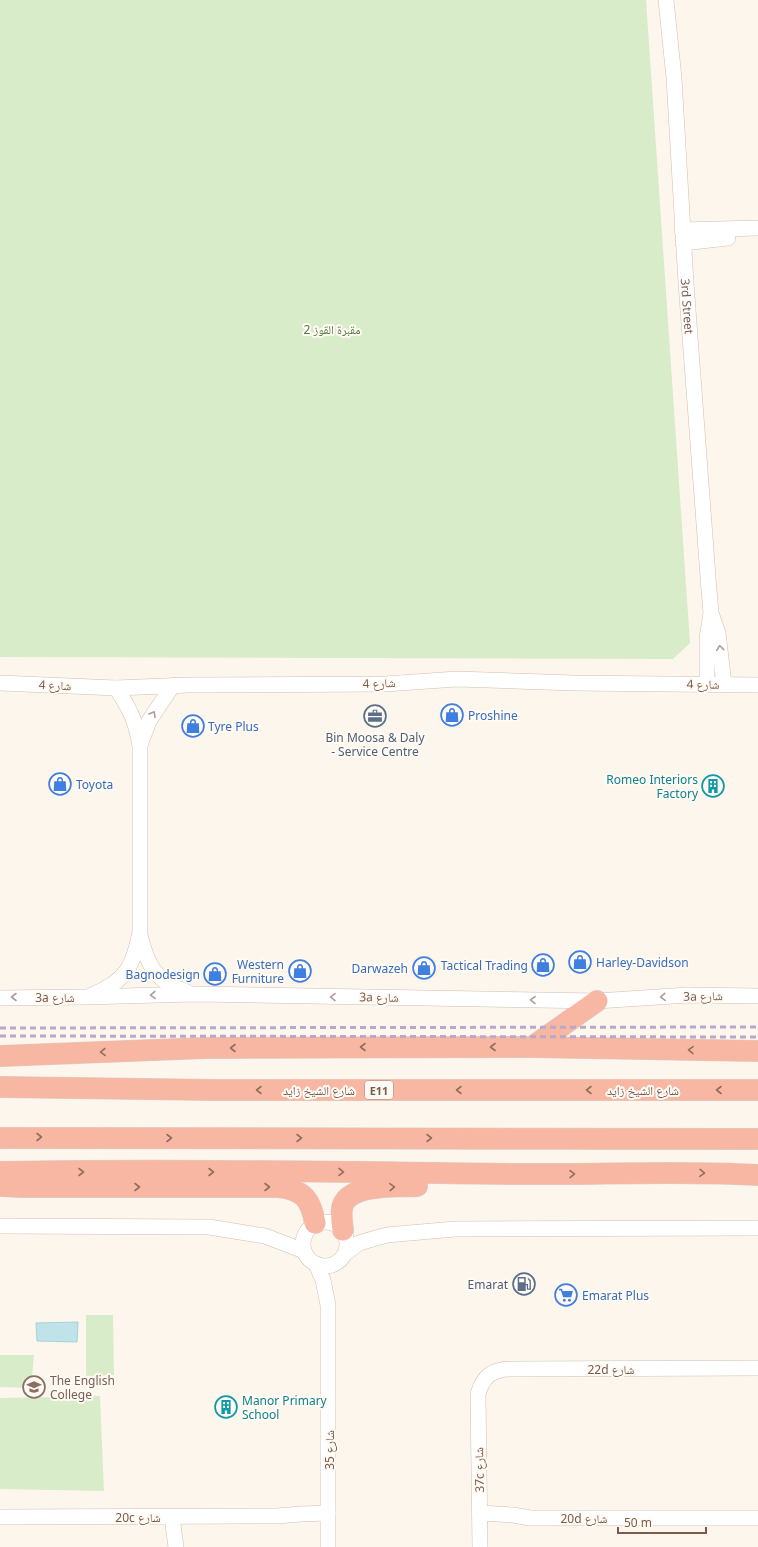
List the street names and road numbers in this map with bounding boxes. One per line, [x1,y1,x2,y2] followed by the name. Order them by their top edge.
[677,278,698,335] street label: 3rd Street
[362,674,396,692] street label: شارع 4
[686,675,720,693] street label: شارع 4
[38,676,72,694] street label: شارع 4
[683,987,723,1005] street label: 3a شارع
[359,988,399,1006] street label: 3a شارع
[35,989,75,1006] street label: 3a شارع
[365,1081,393,1099] road number: E11
[283,1082,355,1099] street label: شارع الشيخ زايد
[607,1082,679,1099] street label: شارع الشيخ زايد
[587,1361,635,1378] street label: 22d شارع
[321,1430,338,1470] street label: شارع 35
[470,1447,488,1493] street label: 37c شارع
[115,1509,161,1526] street label: 20c شارع
[560,1510,608,1527] street label: 20d شارع

